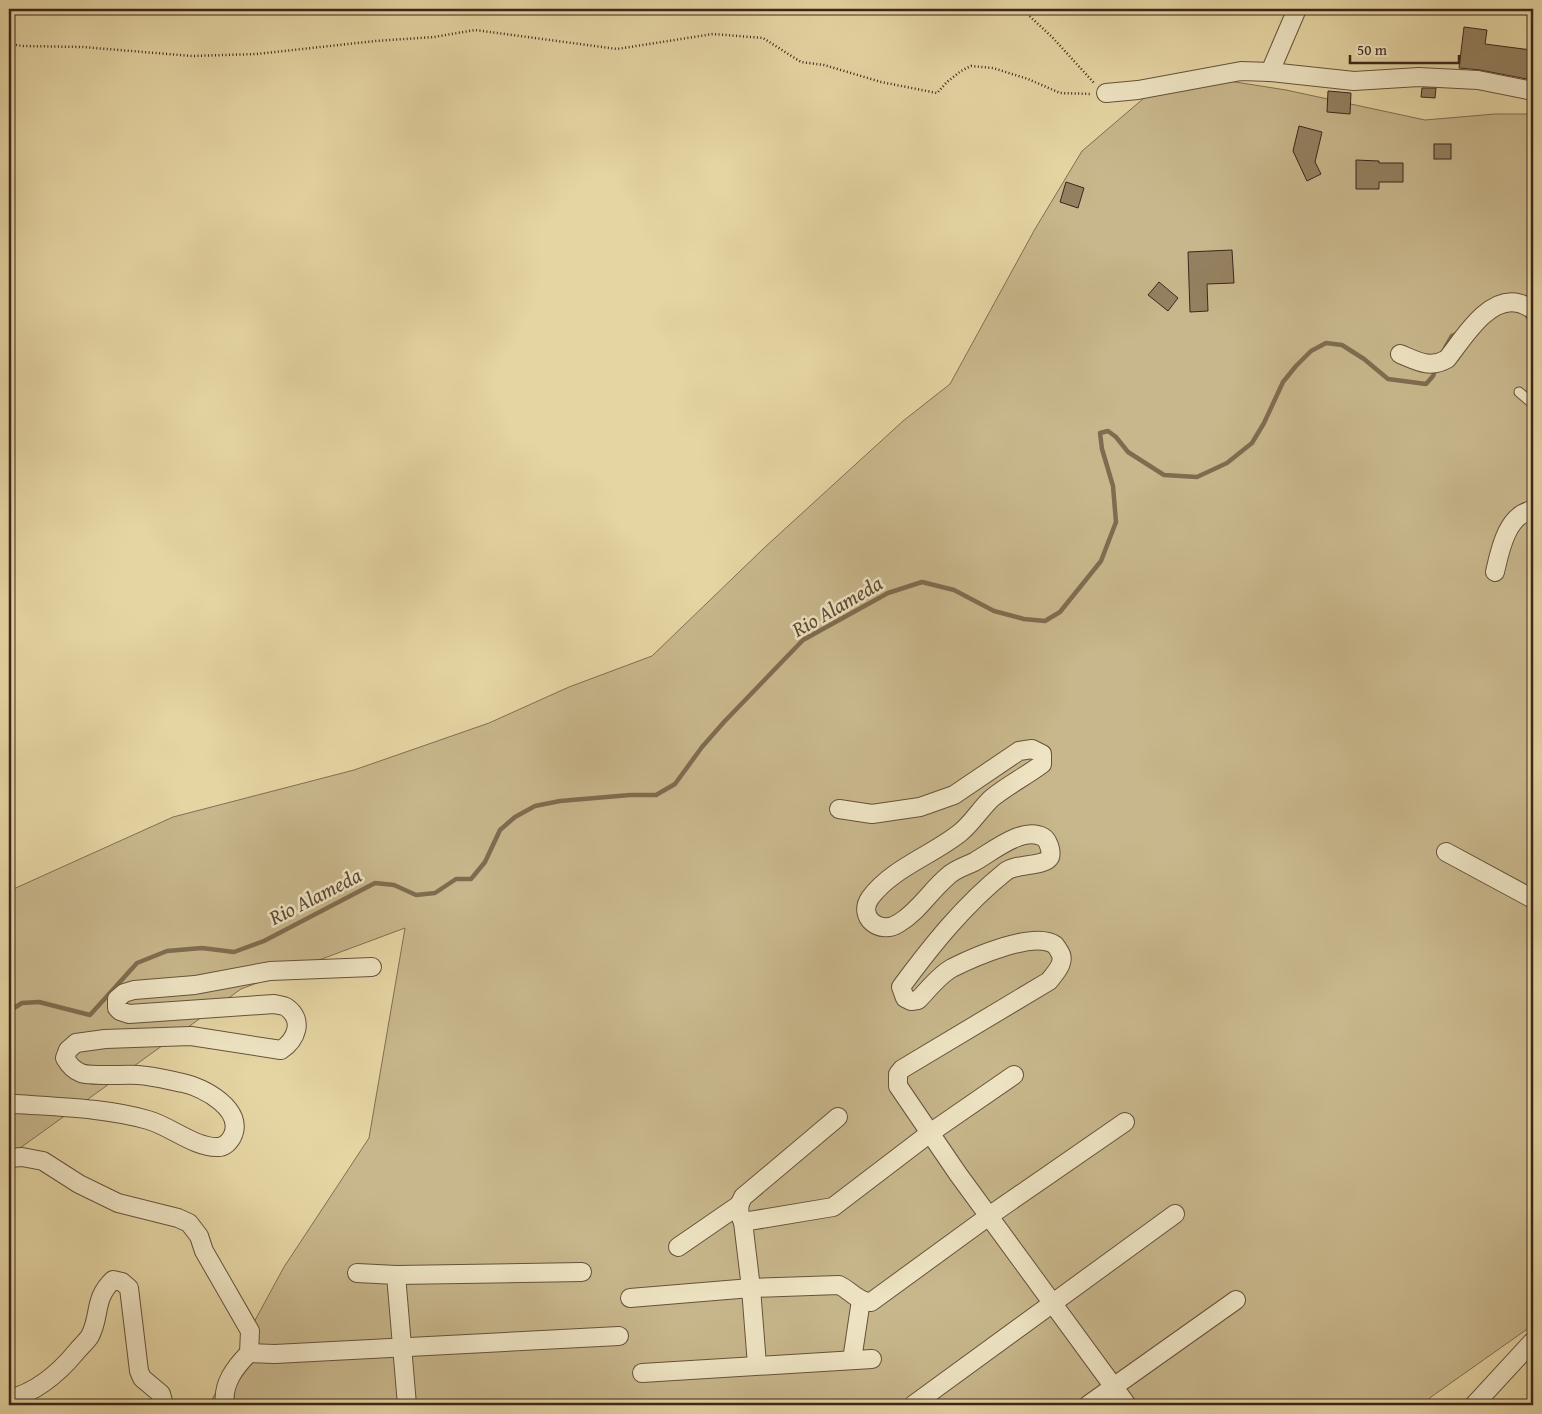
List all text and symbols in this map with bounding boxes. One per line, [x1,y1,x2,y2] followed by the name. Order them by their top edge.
[1350,32,1458,64] scale bar
[1357,39,1388,60] text: 50 m
[785,567,888,645] water label: Rio Alameda
[262,859,367,933] water label: Rio Alameda

